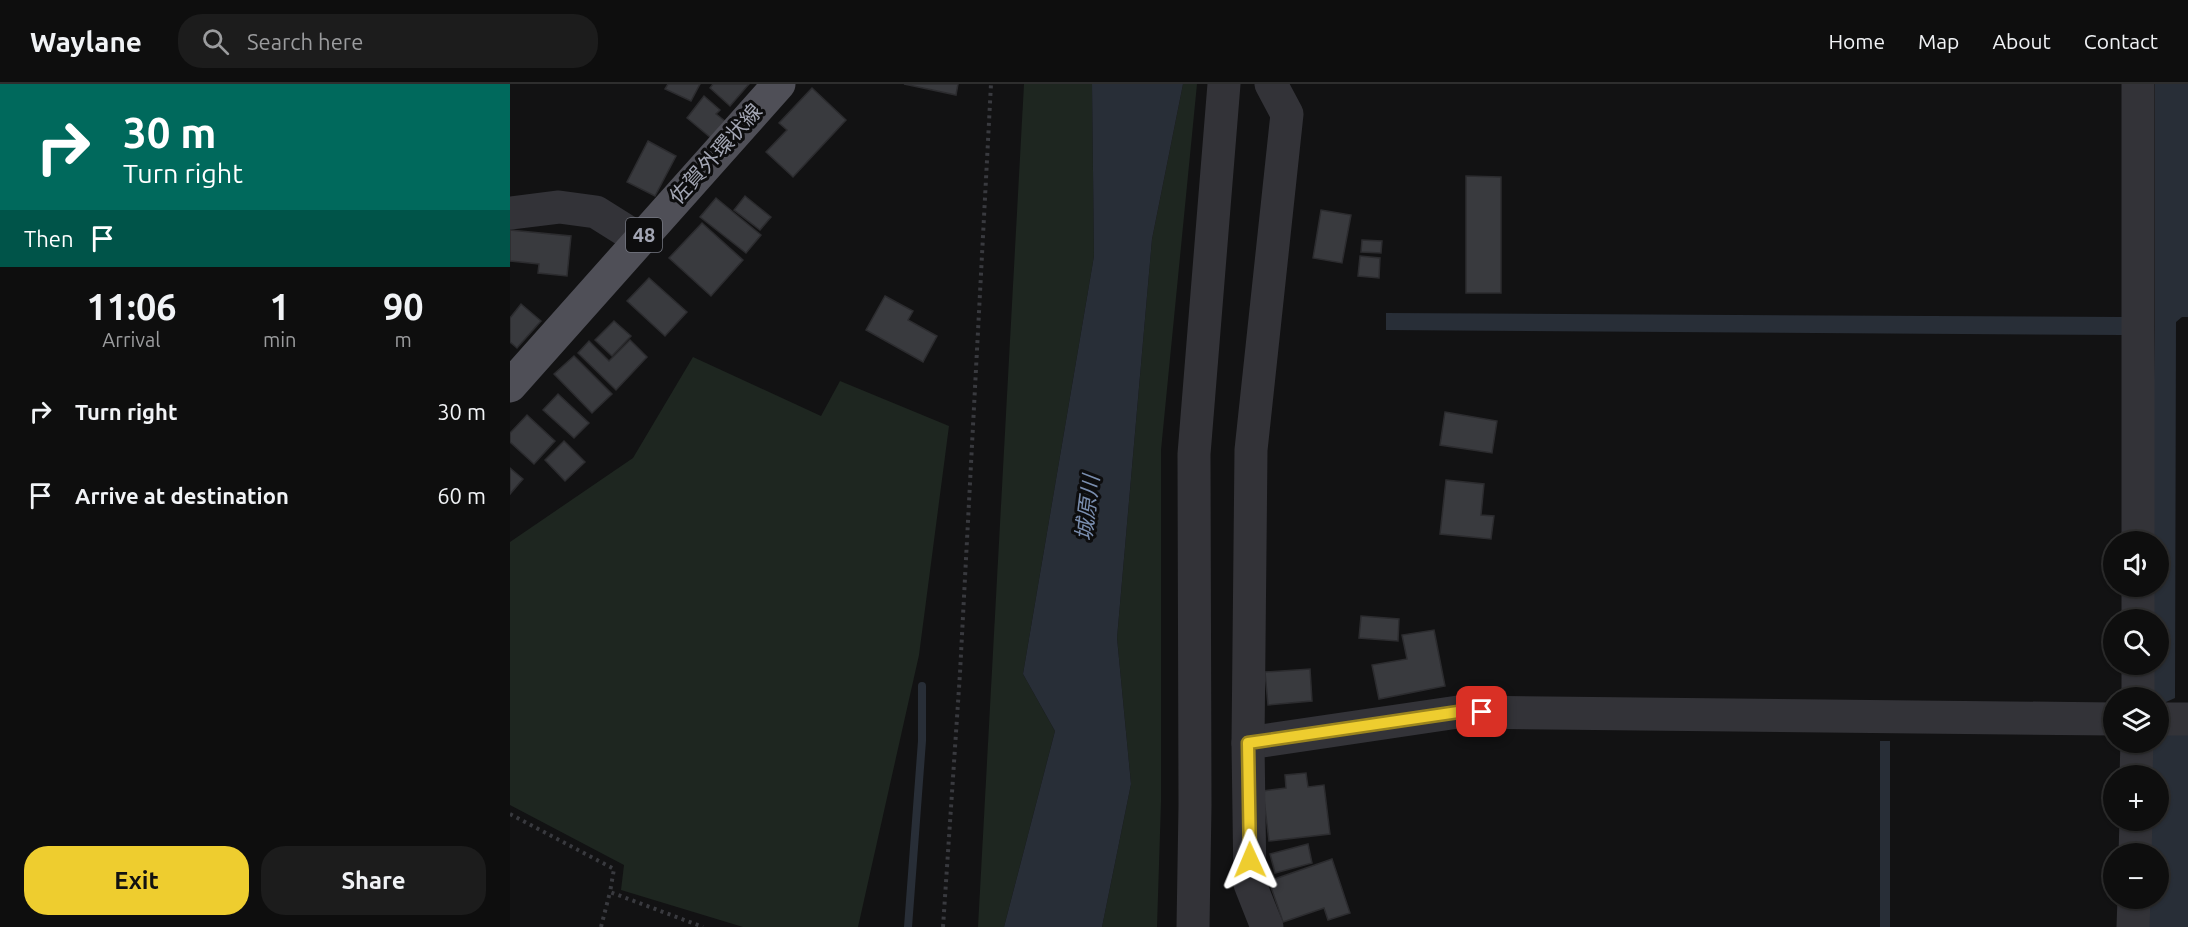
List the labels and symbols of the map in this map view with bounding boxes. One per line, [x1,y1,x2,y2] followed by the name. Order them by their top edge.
[664,98,766,208] street label: 佐賀外環状線
[626,218,662,252] road number: 48
[1070,472,1103,542] water label: 城原川
[1456,686,1507,737] pin
[1218,828,1282,892] position arrow

